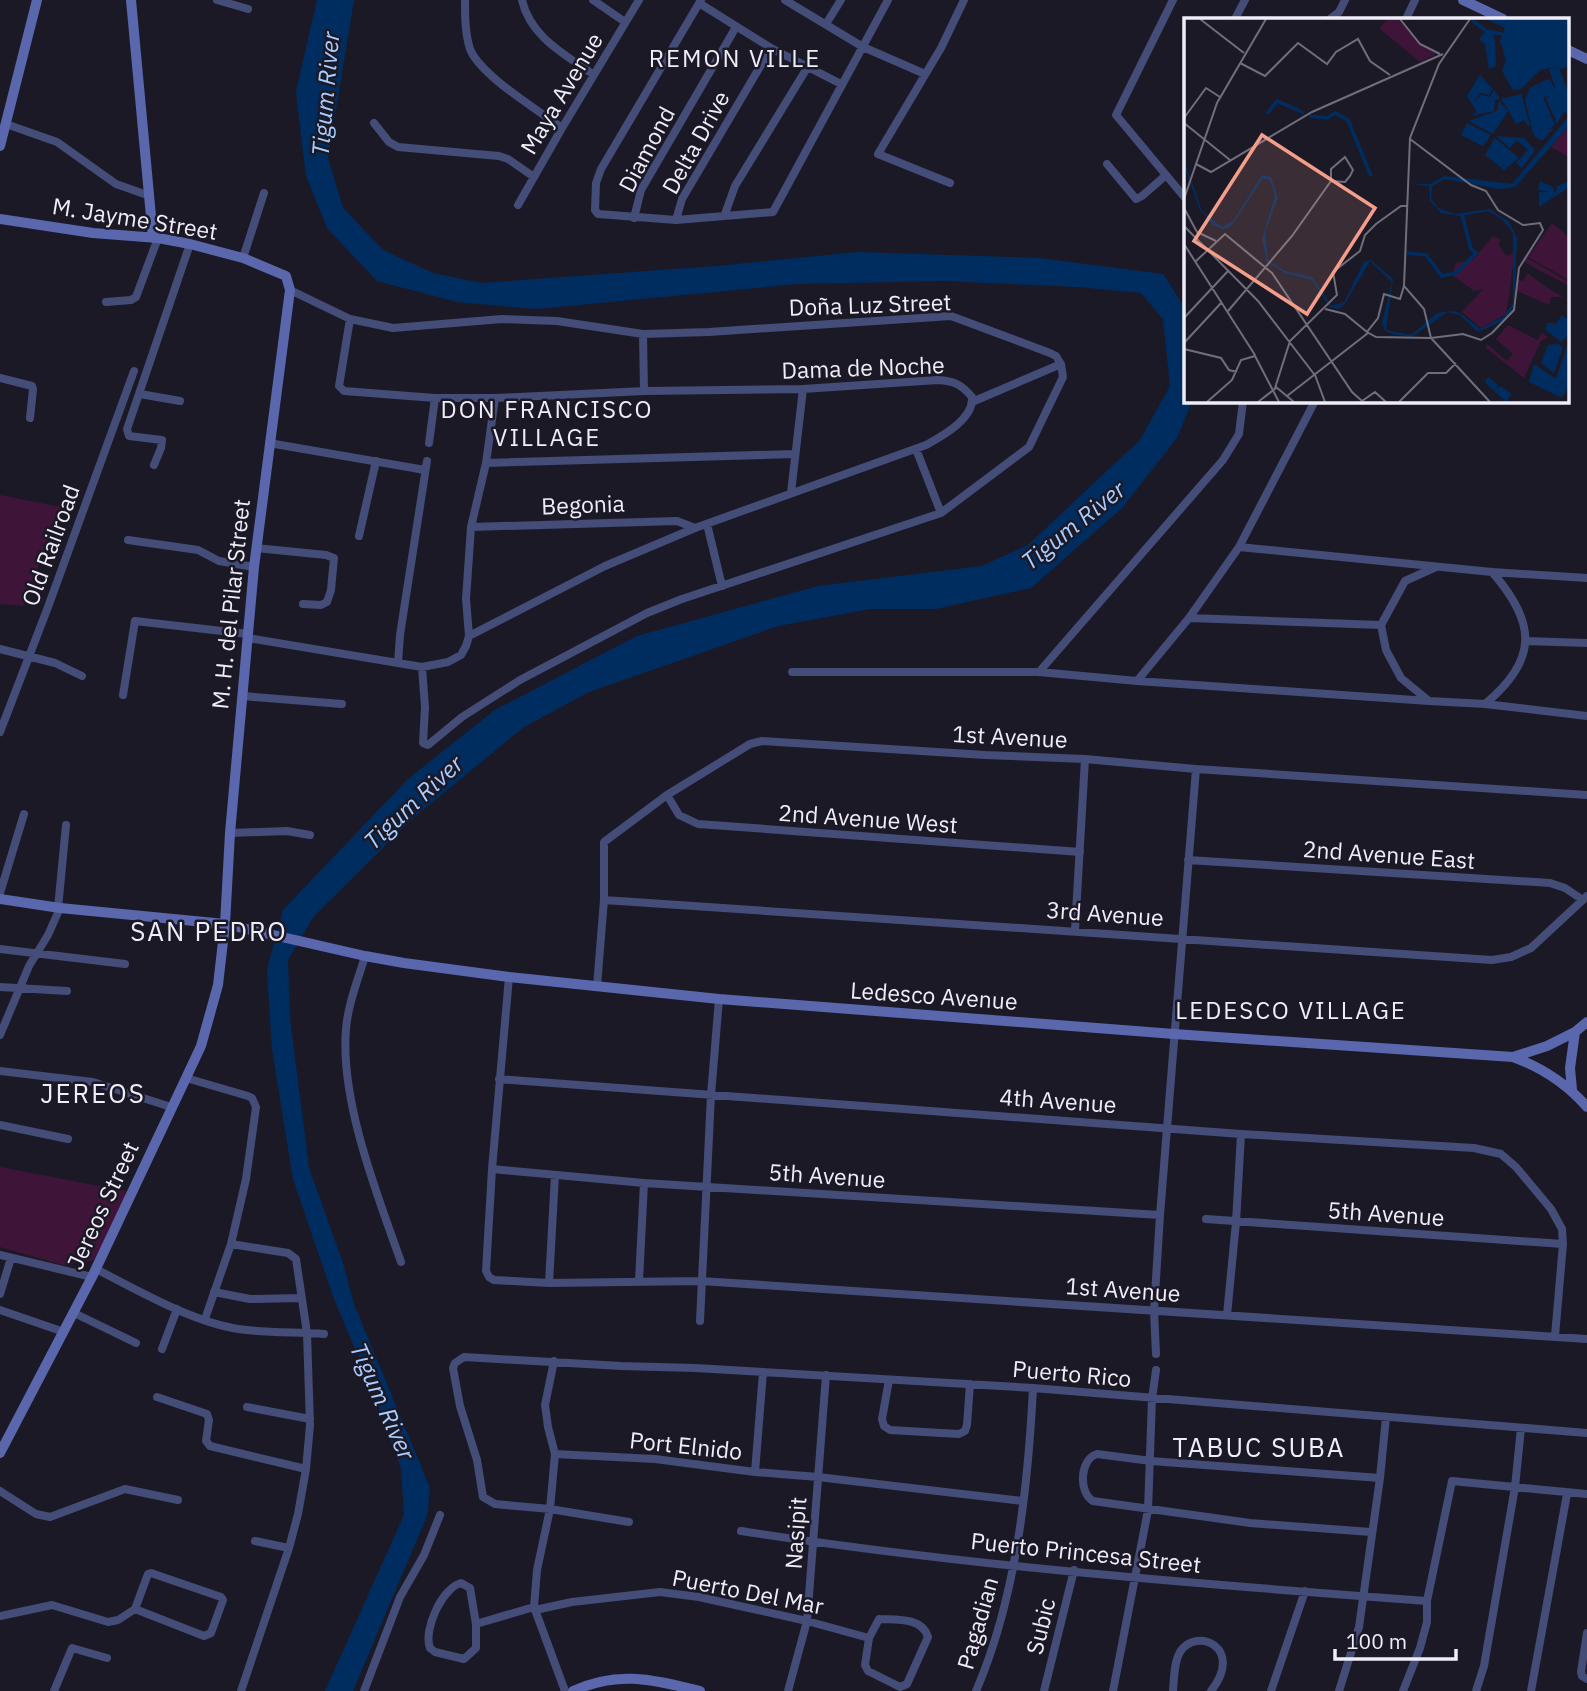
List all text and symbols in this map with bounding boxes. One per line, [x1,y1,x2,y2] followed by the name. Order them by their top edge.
[1184,18,1570,402] inset map
[513,27,609,159] street label: Maya Avenue
[304,29,347,158] water label: Tigum River
[649,42,821,74] district label: REMON VILLE
[654,85,736,199] street label: Delta Drive
[611,101,681,197] street label: Diamond
[50,190,220,246] street label: M. Jayme Street
[788,286,952,322] street label: Doña Luz Street
[781,349,945,385] street label: Dama de Noche
[441,393,653,453] district label: DON FRANCISCO VILLAGE
[1014,472,1133,577] water label: Tigum River
[14,480,86,610] street label: Old Railroad
[541,488,625,520] street label: Begonia
[204,497,256,711] street label: M. H. del Pilar Street
[952,718,1068,754] street label: 1st Avenue
[356,747,471,856] water label: Tigum River
[777,797,959,839] street label: 2nd Avenue West
[1302,833,1476,875] street label: 2nd Avenue East
[1045,894,1165,932] street label: 3rd Avenue
[130,914,288,948] district label: SAN PEDRO
[849,974,1019,1016] street label: Ledesco Avenue
[1175,994,1407,1026] district label: LEDESCO VILLAGE
[40,1076,146,1110] district label: JEREOS
[999,1081,1117,1119] street label: 4th Avenue
[59,1136,145,1274] street label: Jereos Street
[768,1156,886,1194] street label: 5th Avenue
[1327,1194,1445,1232] street label: 5th Avenue
[1065,1270,1181,1308] street label: 1st Avenue
[343,1337,424,1466] water label: Tigum River
[1011,1353,1133,1393] street label: Puerto Rico
[628,1424,744,1466] street label: Port Elnido
[1173,1430,1345,1464] district label: TABUC SUBA
[778,1496,812,1570] street label: Nasipit
[969,1525,1203,1579] street label: Puerto Princesa Street
[670,1562,827,1620] street label: Puerto Del Mar
[950,1573,1004,1673] street label: Pagadian
[1019,1595,1061,1657] street label: Subic
[1335,1618,1456,1662] scale bar
[1346,1627,1407,1655] text: 100 m

